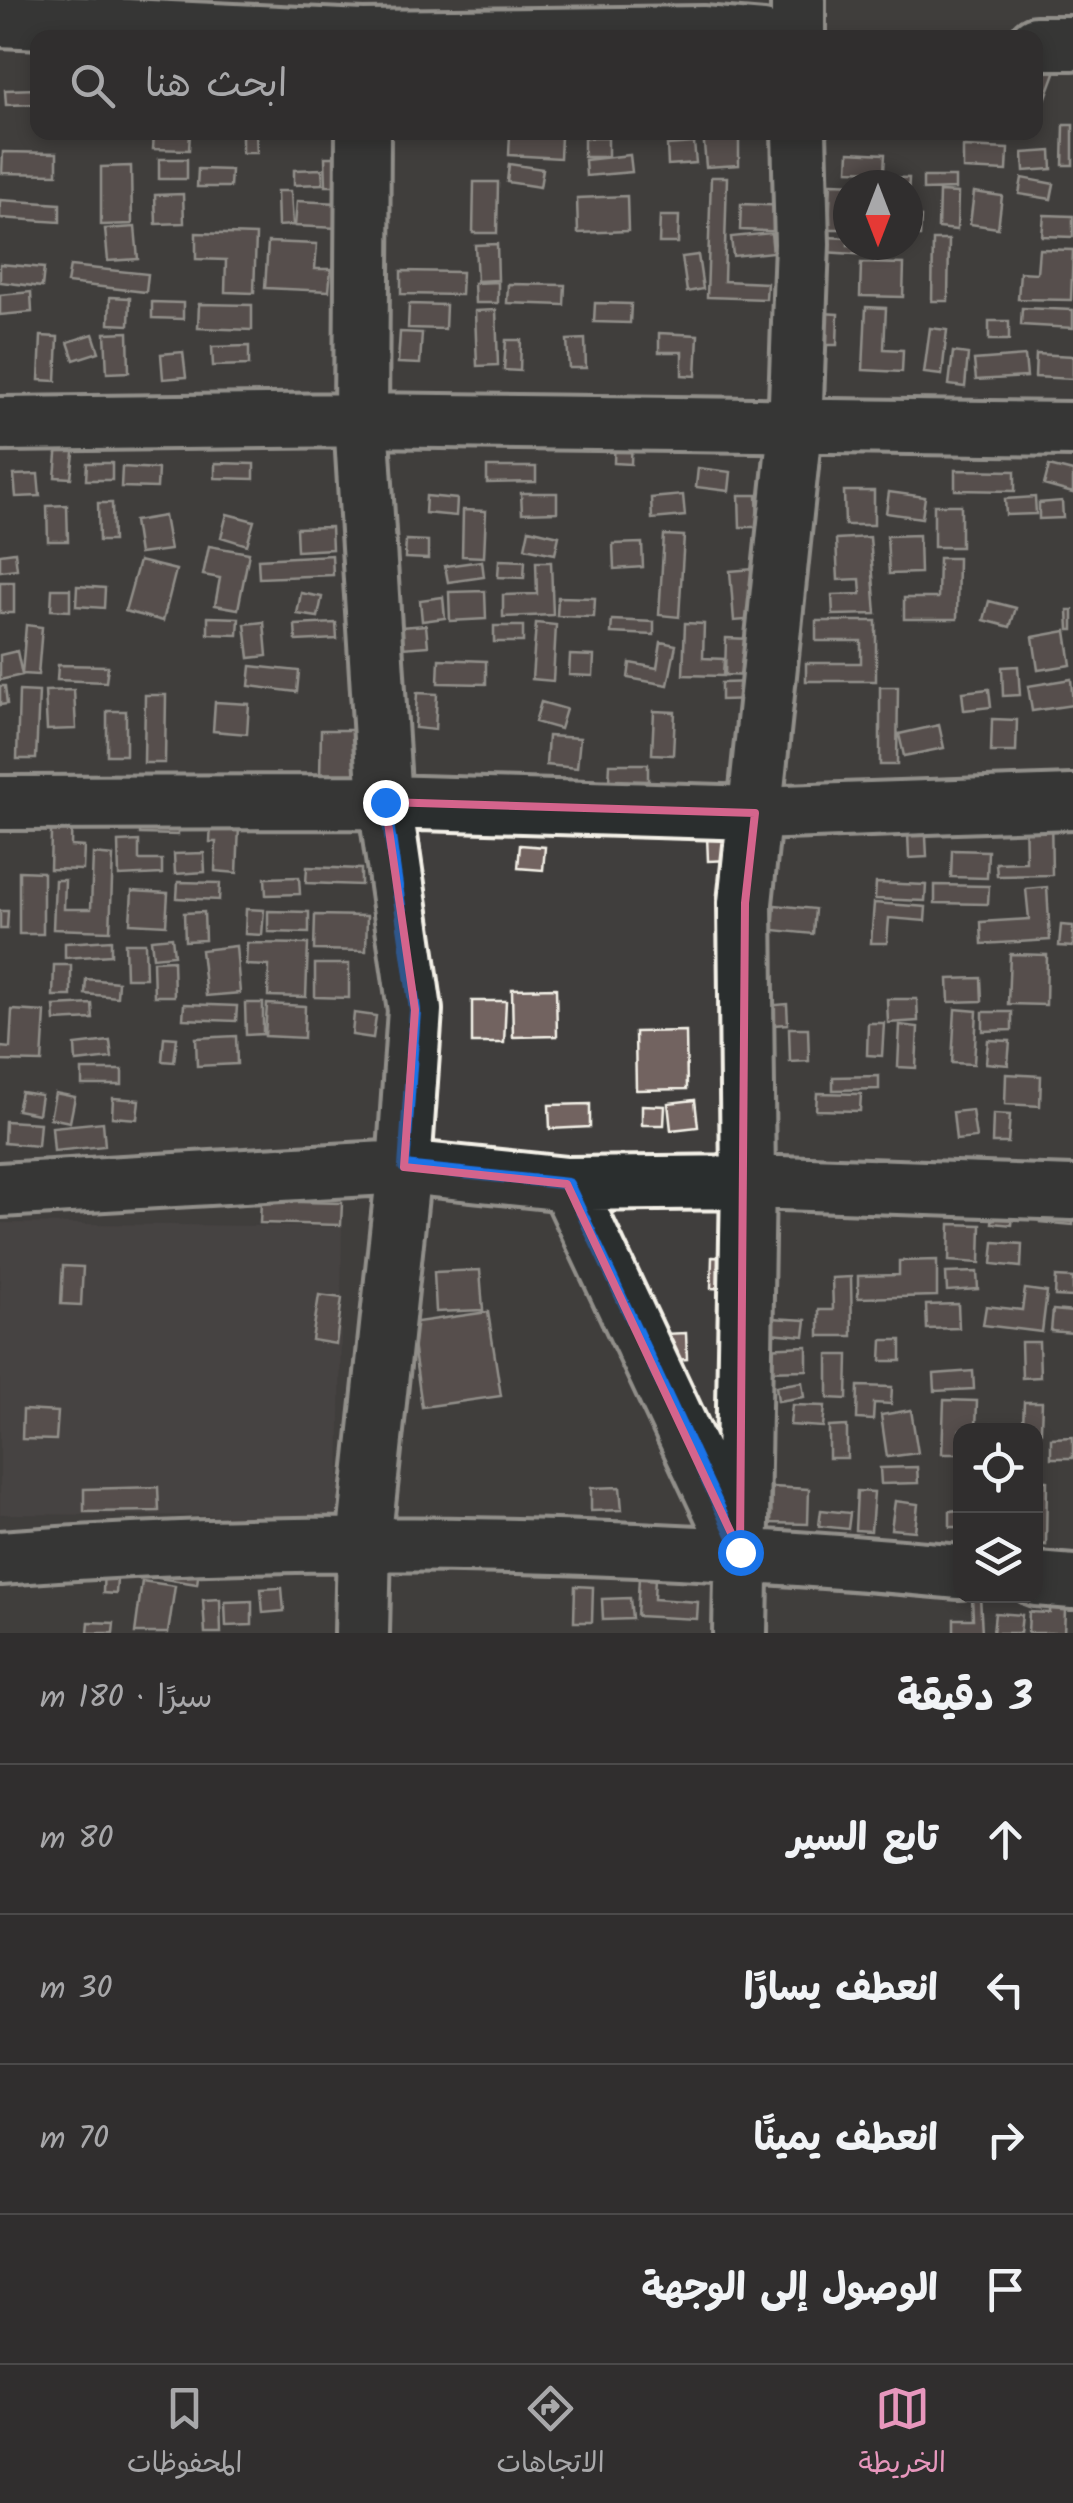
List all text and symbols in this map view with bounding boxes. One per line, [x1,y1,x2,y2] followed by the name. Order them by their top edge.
[30,30,1043,140] search box
[145,56,287,116] text: ابحث هنا
[65,58,120,113] icon: search
[833,170,923,260] north arrow
[363,780,409,826] route end
[953,1423,1043,1603] map controls
[953,1423,1043,1513] button: locate
[953,1513,1043,1603] button: layers
[718,1530,764,1576] route start
[897,1665,1033,1732] text: 3 دقيقة
[40,1673,213,1724] text: سيرًا · 180 m
[788,1810,938,1870] text: تابع السير
[978,1812,1033,1867] icon: ahead
[40,1814,114,1865] text: 80 m
[744,1960,938,2020] text: انعطف يسارًا
[978,1962,1033,2017] icon: left
[40,1964,113,2015] text: 30 m
[754,2110,938,2170] text: انعطف يمينًا
[978,2112,1033,2167] icon: right
[40,2114,109,2165] text: 70 m
[642,2260,938,2320] text: الوصول إلى الوجهة
[978,2262,1033,2317] icon: arrive
[127,2381,242,2487] tab: المحفوظات
[496,2381,605,2487] tab: الاتجاهات
[859,2381,946,2487] tab: الخريطة

